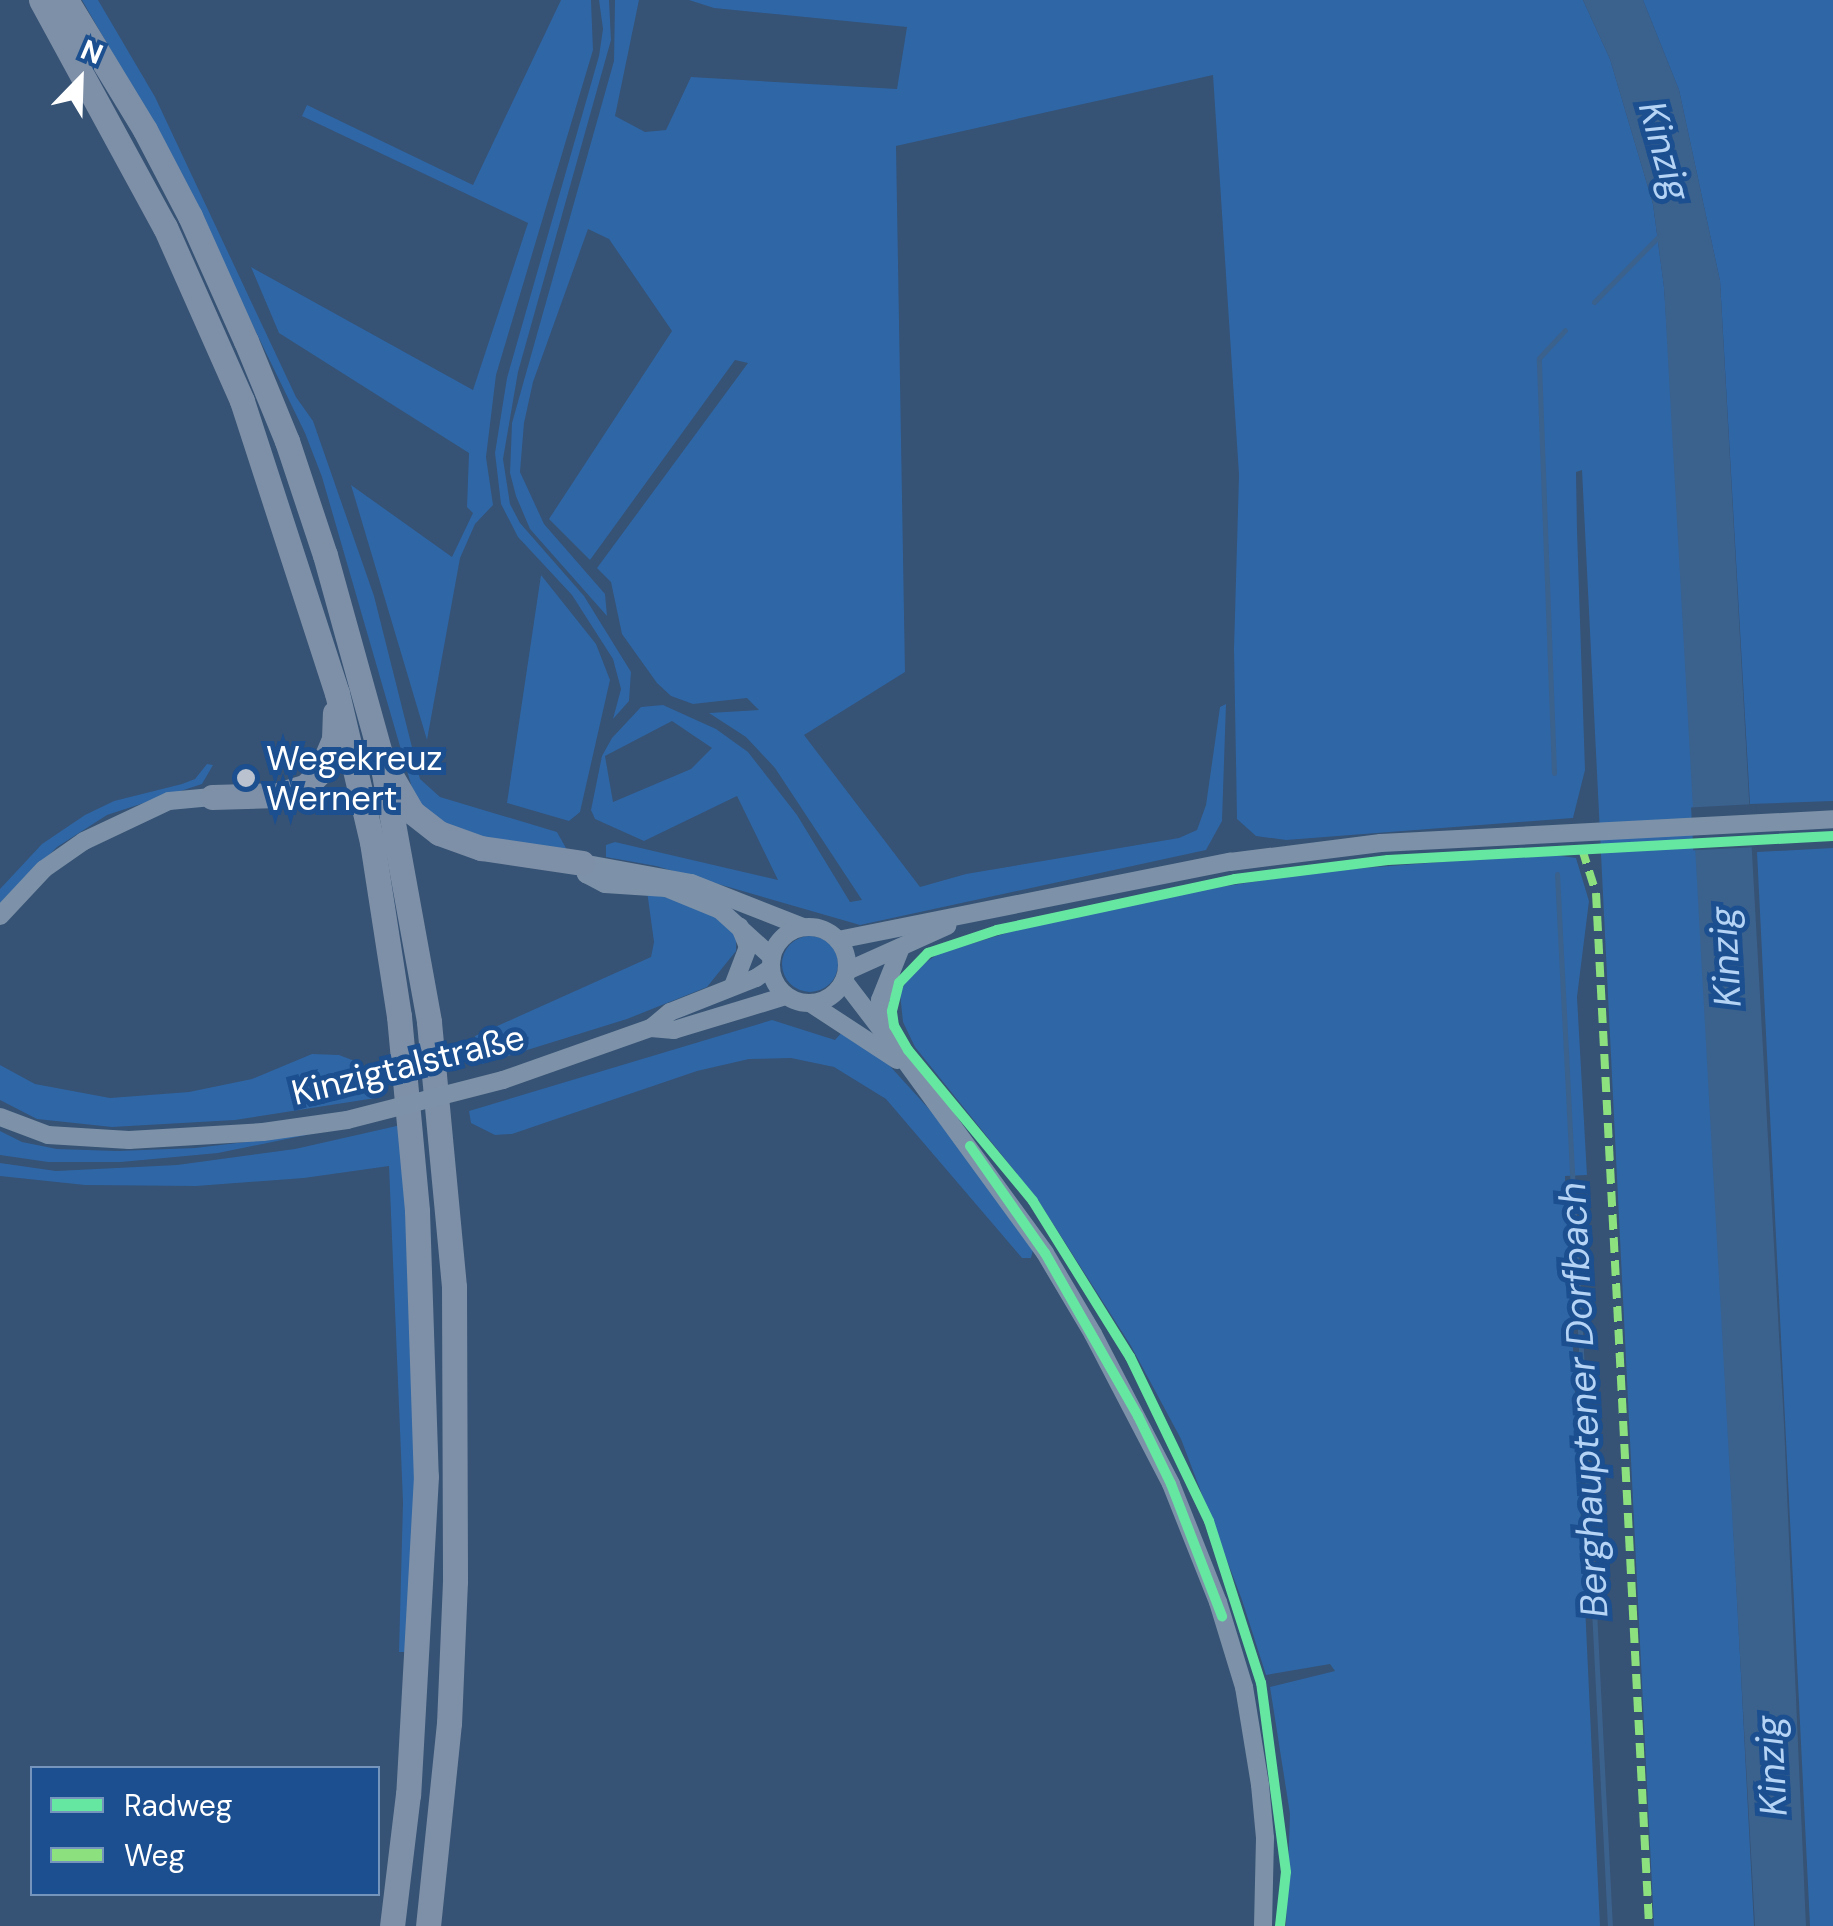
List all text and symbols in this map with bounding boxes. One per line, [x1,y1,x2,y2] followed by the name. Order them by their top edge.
[30,30,130,130] north arrow
[75,31,109,73] text: N
[1628,96,1700,206] water label: Kinzig
[266,737,442,819] place label: Wegekreuz Wernert
[235,767,257,789] marker: Wegekreuz Wernert
[1701,905,1751,1009] water label: Kinzig
[287,1016,529,1114] street label: Kinzigtalstraße
[1550,1181,1618,1619] water label: Berghauptener Dorfbach
[1747,1714,1797,1818] water label: Kinzig
[30,1766,380,1896] legend
[124,1786,233,1825] text: Radweg
[124,1836,185,1875] text: Weg

